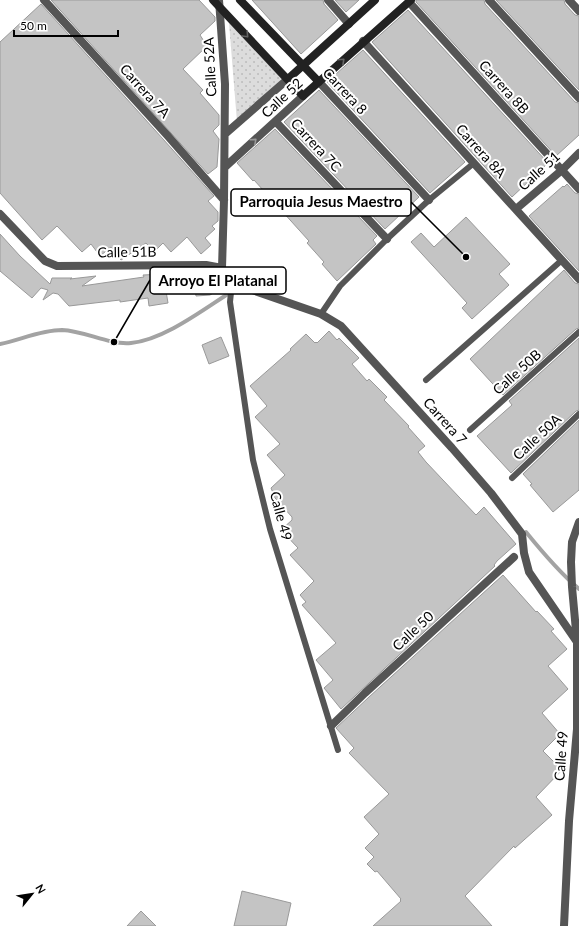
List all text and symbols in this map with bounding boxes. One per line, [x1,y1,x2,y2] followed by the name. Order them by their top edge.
[14,12,118,38] scale bar
[20,18,47,33] text: 50 m
[241,30,249,38] one-way arrow
[199,36,220,97] street label: Calle 52A
[476,56,533,117] street label: Carrera 8B
[337,58,345,65] one-way arrow
[117,60,174,122] street label: Carrera 7A
[320,64,371,117] street label: Carrera 8
[258,74,306,121] street label: Calle 52
[287,115,346,175] street label: Carrera 7C
[453,120,510,182] street label: Carrera 8A
[249,139,257,146] one-way arrow
[514,148,563,194] street label: Calle 51
[231,189,411,216] callout: Parroquia Jesus Maestro
[239,192,403,210] text: Parroquia Jesus Maestro
[97,242,157,261] street label: Calle 51B
[150,267,286,294] callout: Arroyo El Platanal
[157,271,278,289] text: Arroyo El Platanal
[489,346,544,398] street label: Calle 50B
[420,394,471,448] street label: Carrera 7
[509,410,565,463] street label: Calle 50A
[267,489,296,542] street label: Calle 49
[389,607,437,654] street label: Calle 50
[550,730,571,782] street label: Calle 49
[12,874,52,914] north arrow
[33,882,49,896] text: N

